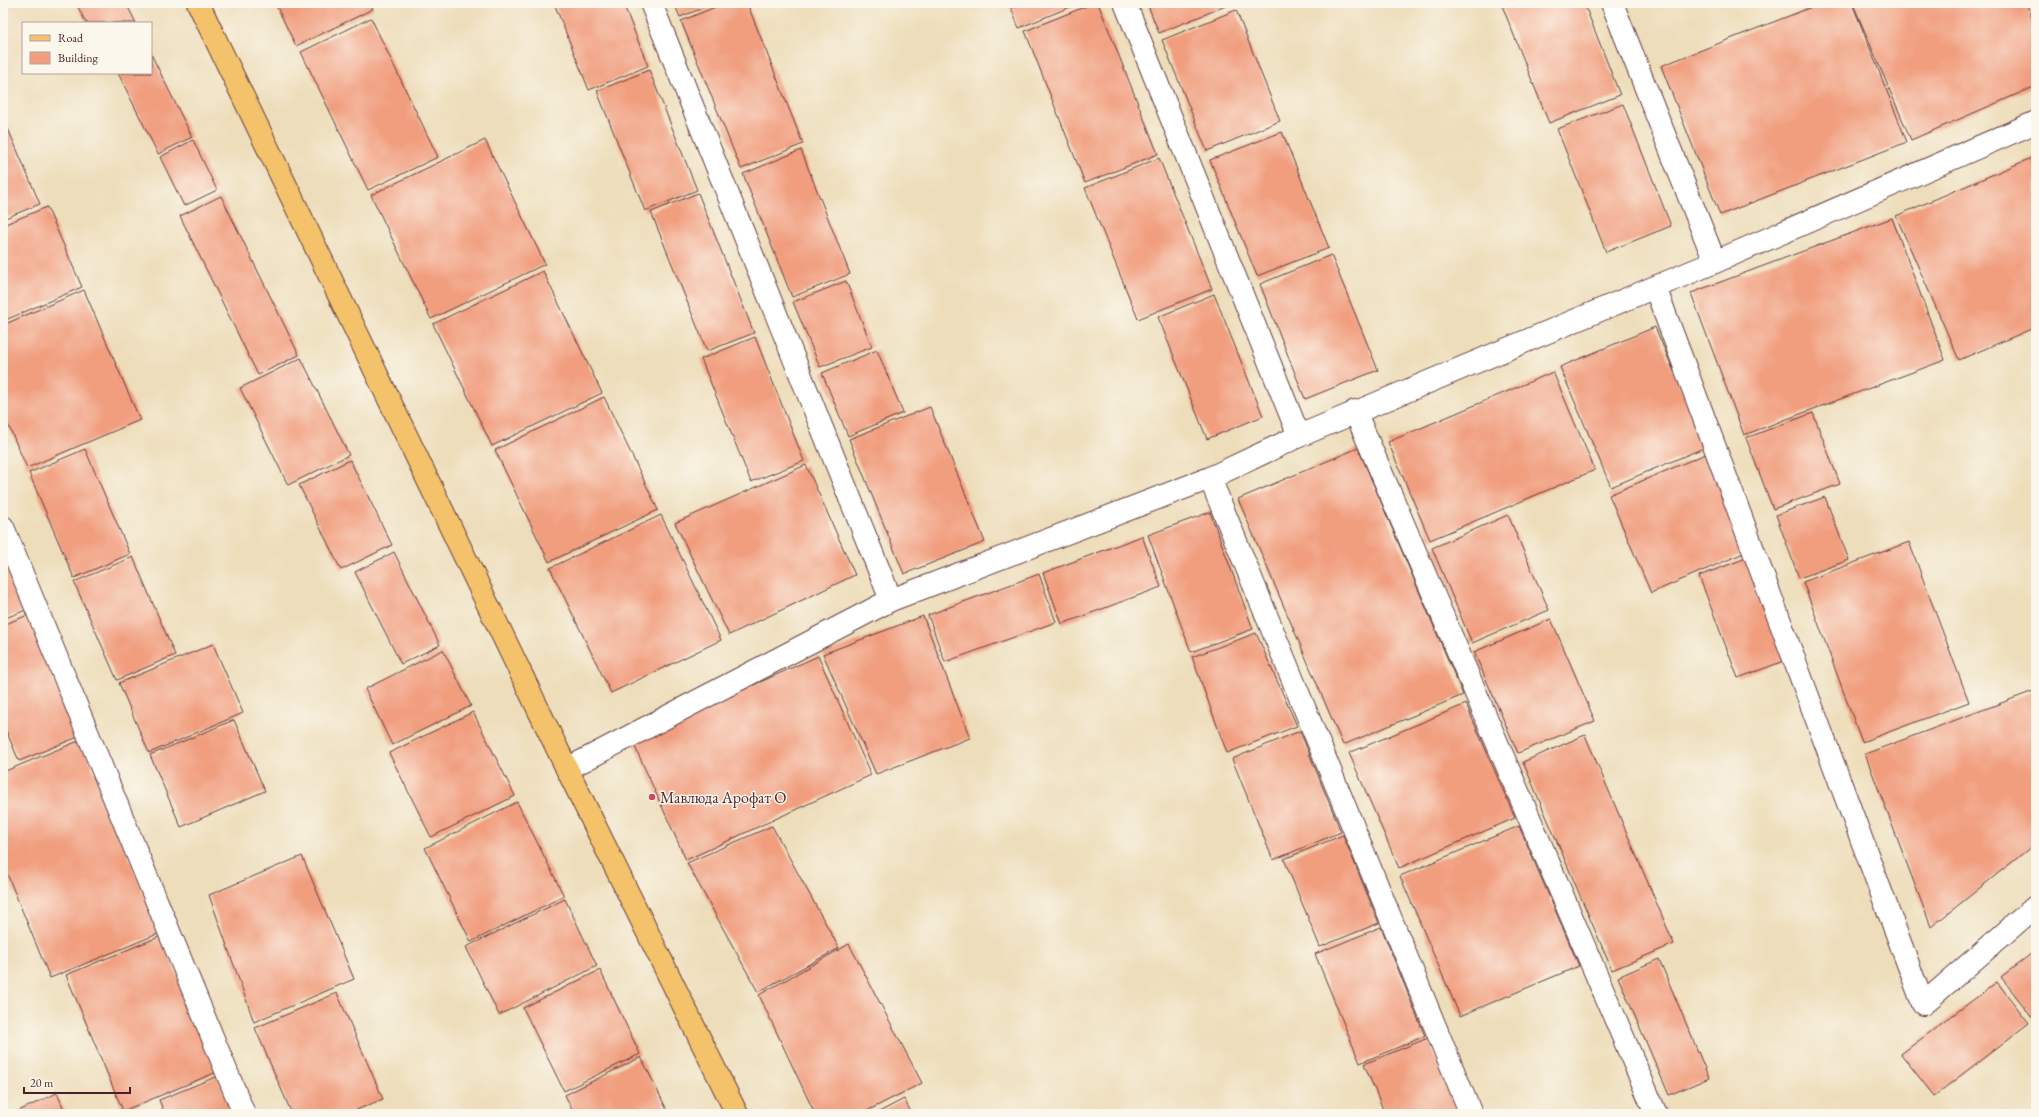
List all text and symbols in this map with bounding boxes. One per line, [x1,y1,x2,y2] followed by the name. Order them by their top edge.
[22,22,152,74] legend
[58,30,84,46] text: Road
[58,50,99,66] text: Building
[660,787,786,808] place label: Мавлюда Арофат О
[647,792,657,802] marker: Мавлюда Арофат О
[24,1069,130,1095] scale bar
[30,1075,54,1091] text: 20 m

